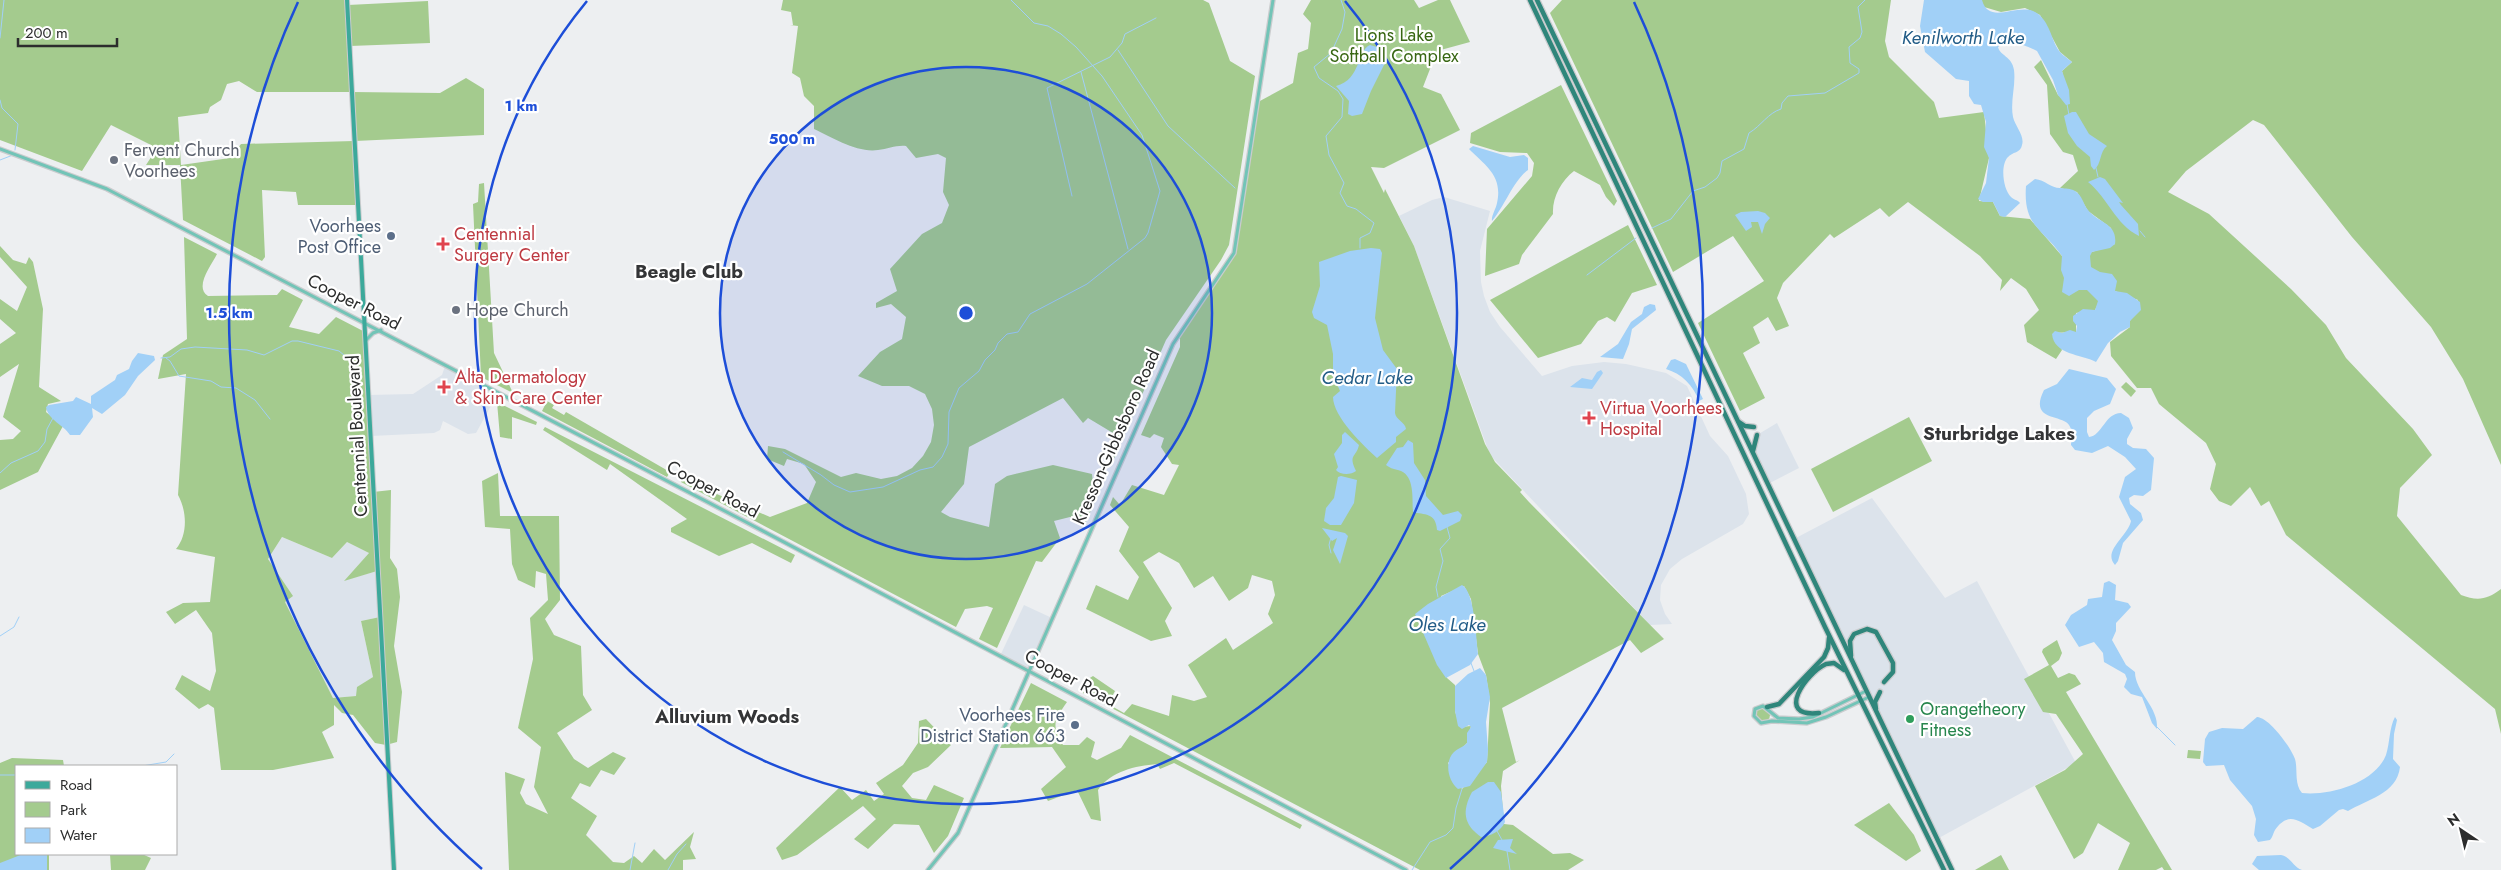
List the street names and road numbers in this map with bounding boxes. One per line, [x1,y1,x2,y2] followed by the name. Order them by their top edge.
[303,267,405,337] street label: Cooper Road
[1066,345,1166,529] street label: Kresson-Gibbsboro Road
[340,354,374,518] street label: Centennial Boulevard
[662,454,764,524] street label: Cooper Road
[1020,643,1122,713] street label: Cooper Road

